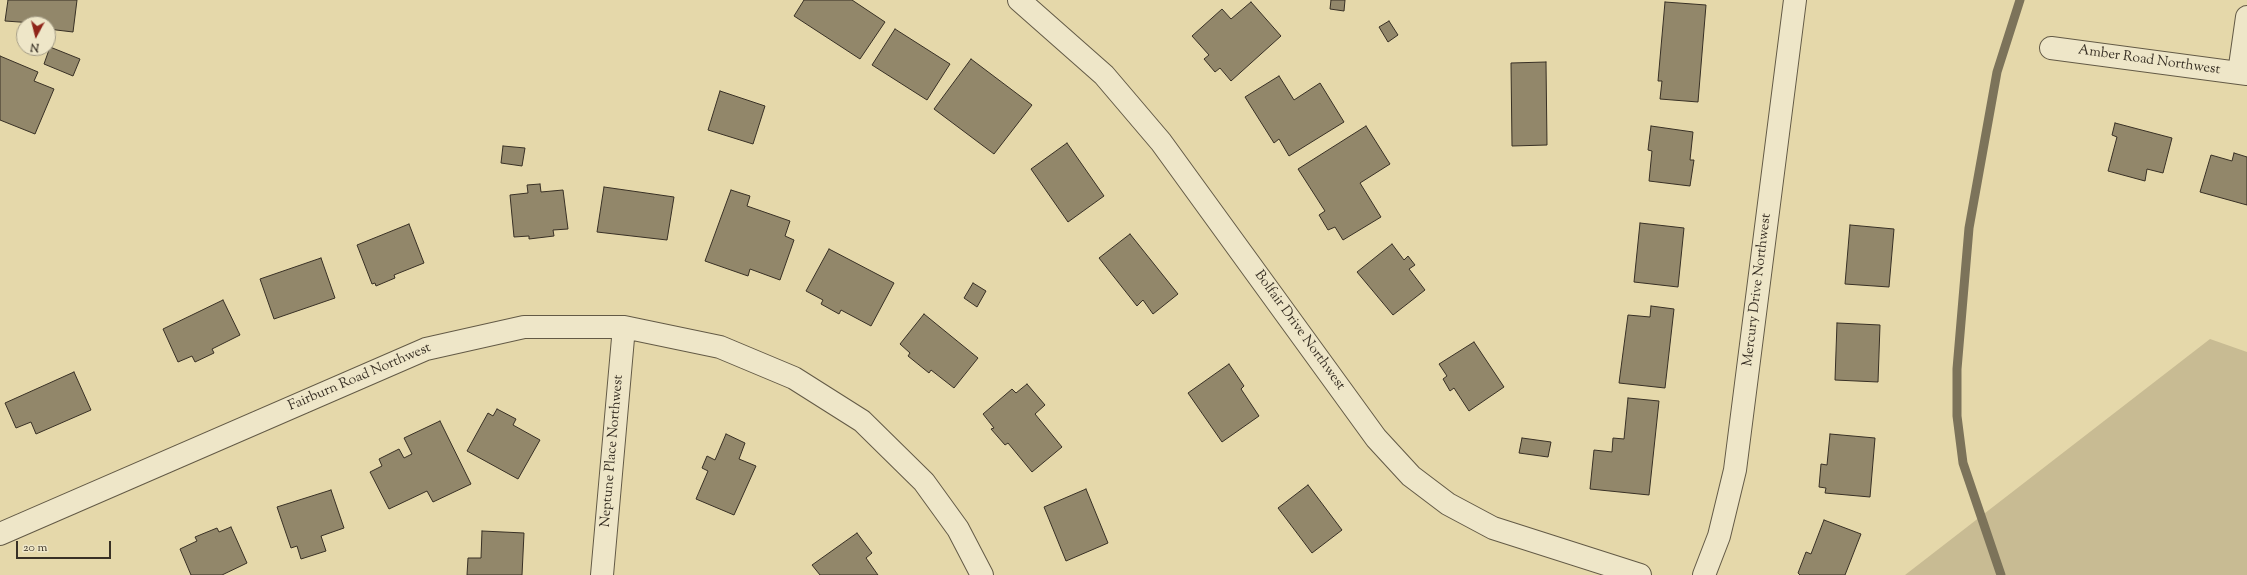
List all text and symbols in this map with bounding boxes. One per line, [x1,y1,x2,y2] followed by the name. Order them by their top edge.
[16,16,56,56] north arrow
[29,38,40,55] text: N
[2077,43,2221,79] street label: Amber Road Northwest
[1740,212,1776,368] street label: Mercury Drive Northwest
[1250,268,1348,394] street label: Bolfair Drive Northwest
[286,340,434,416] street label: Fairburn Road Northwest
[598,374,628,528] street label: Neptune Place Northwest
[18,533,113,559] scale bar
[23,539,47,557] text: 20 m

